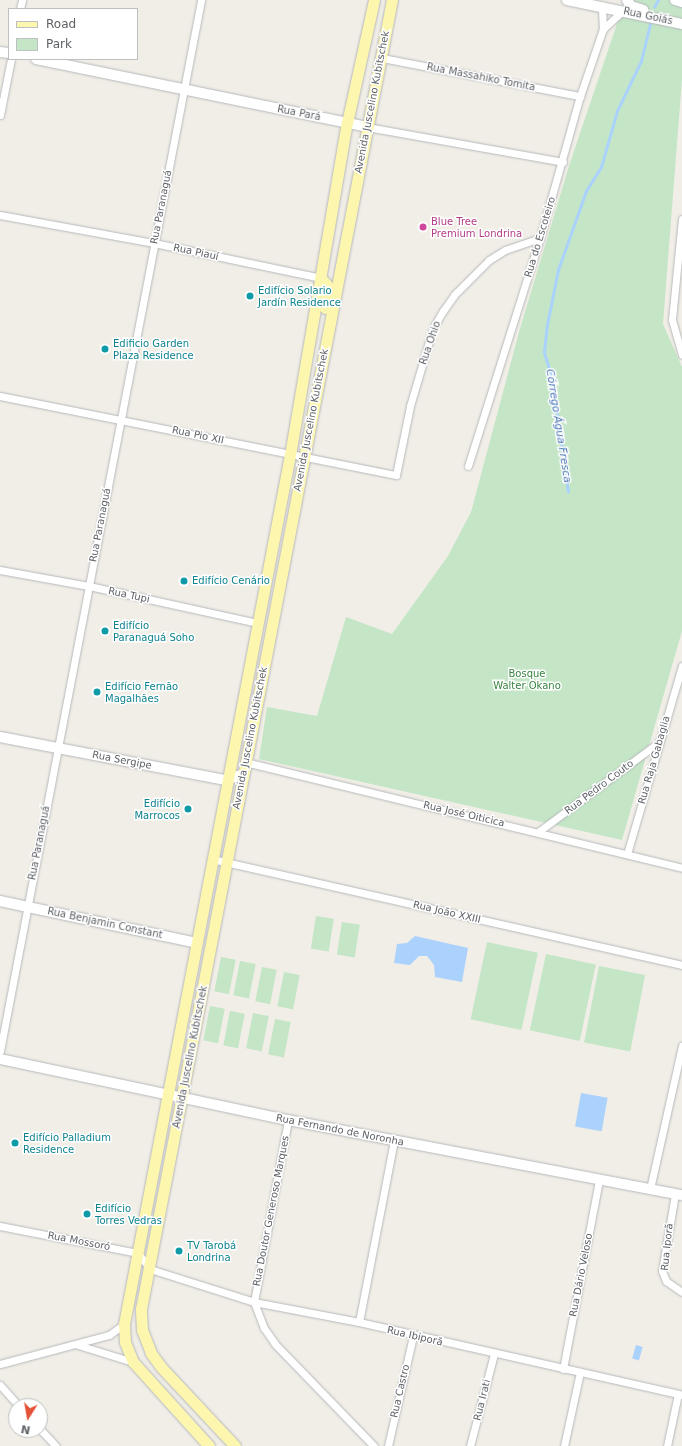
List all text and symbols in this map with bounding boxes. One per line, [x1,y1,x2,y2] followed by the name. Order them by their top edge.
[622,5,674,27] street label: Rua Goiás
[8,8,138,60] legend
[46,17,76,31] text: Road
[352,30,392,174] street label: Avenida Juscelino Kubitschek
[46,37,72,51] text: Park
[426,61,536,93] street label: Rua Massahiko Tomita
[276,103,322,123] street label: Rua Pará
[148,169,174,245] street label: Rua Paranaguá
[522,195,558,279] street label: Rua do Escoteiro
[431,215,522,238] place label: Blue Tree Premium Londrina
[418,222,428,232] marker: Blue Tree Premium Londrina
[172,241,220,263] street label: Rua Piauí
[258,284,341,308] place label: Edifício Solario Jardín Residence
[245,291,255,301] marker: Edifício Solario Jardín Residence
[417,320,443,366] street label: Rua Ohio
[113,337,194,360] place label: Edificio Garden Plaza Residence
[100,344,110,354] marker: Edificio Garden Plaza Residence
[291,348,331,492] street label: Avenida Juscelino Kubitschek
[542,368,574,484] water label: Córrego Água Fresca
[171,424,225,446] street label: Rua Pio XII
[87,487,113,563] street label: Rua Paranaguá
[192,575,270,587] place label: Edifício Cenário
[179,576,189,586] marker: Edifício Cenário
[107,585,151,605] street label: Rua Tupi
[113,619,194,642] place label: Edifício Paranaguá Soho
[100,626,110,636] marker: Edifício Paranaguá Soho
[230,666,270,810] street label: Avenida Juscelino Kubitschek
[493,667,561,690] park label: Bosque Walter Okano
[105,680,178,704] place label: Edifício Fernão Magalhães
[92,687,102,697] marker: Edifício Fernão Magalhães
[636,714,672,806] street label: Rua Raja Gabaglia
[91,748,153,772] street label: Rua Sergipe
[562,757,636,817] street label: Rua Pedro Couto
[134,797,180,820] place label: Edifício Marrocos
[422,799,506,829] street label: Rua José Oiticica
[183,804,193,814] marker: Edifício Marrocos
[26,805,52,881] street label: Rua Paranaguá
[412,898,482,926] street label: Rua João XXIII
[46,905,164,941] street label: Rua Benjamin Constant
[170,985,210,1129] street label: Avenida Juscelino Kubitschek
[275,1112,405,1148] street label: Rua Fernando de Noronha
[23,1131,111,1154] place label: Edifício Palladium Residence
[250,1135,292,1287] street label: Rua Doutor Generoso Marques
[10,1138,20,1148] marker: Edifício Palladium Residence
[95,1202,162,1226] place label: Edifício Torres Vedras
[82,1209,92,1219] marker: Edifício Torres Vedras
[659,1223,675,1271] street label: Rua Iporã
[47,1229,111,1253] street label: Rua Mossoró
[567,1232,595,1318] street label: Rua Dário Veloso
[187,1239,236,1262] place label: TV Tarobá Londrina
[174,1246,184,1256] marker: TV Tarobá Londrina
[386,1324,444,1348] street label: Rua Ibiporã
[388,1363,412,1419] street label: Rua Castro
[471,1378,493,1422] street label: Rua Irati
[8,1398,48,1438] north arrow
[20,1422,32,1437] text: N

